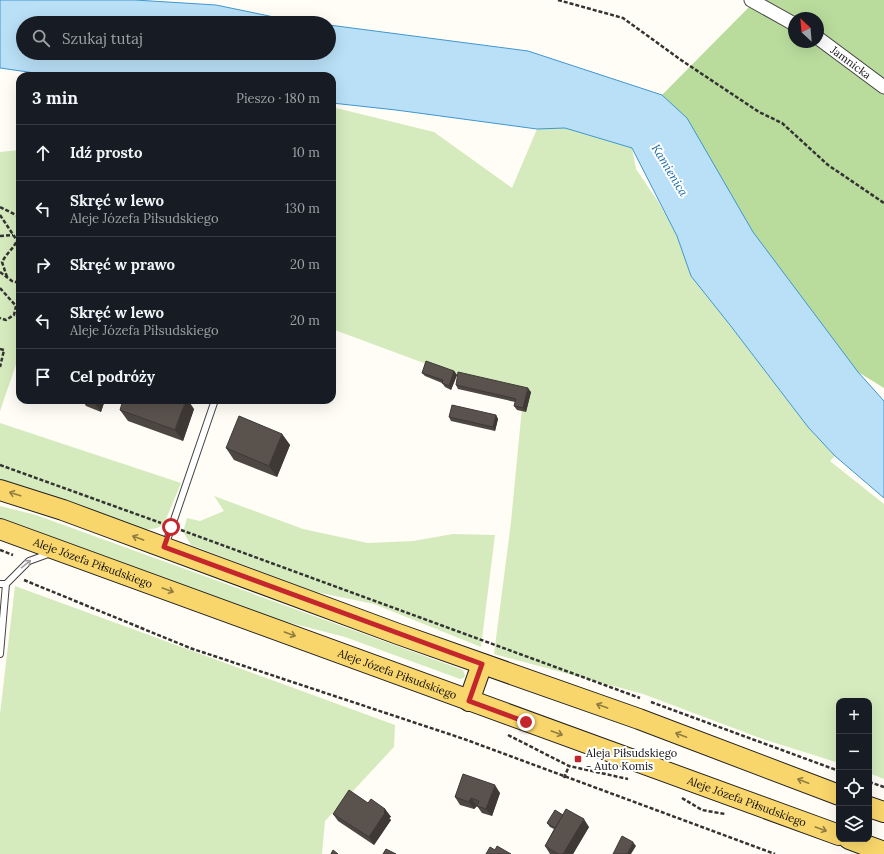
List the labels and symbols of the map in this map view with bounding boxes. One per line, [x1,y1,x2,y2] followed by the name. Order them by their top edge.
[788,12,824,48] north arrow
[827,42,874,82] street label: Jamnicka
[649,141,692,199] water label: Kamienica
[10,490,22,498] one-way arrow
[162,518,180,536] route start
[132,533,144,541] one-way arrow
[31,534,155,591] street label: Aleje Józefa Piłsudskiego
[21,560,32,568] one-way arrow
[162,587,175,594] one-way arrow
[284,631,296,639] one-way arrow
[335,645,459,702] street label: Aleje Józefa Piłsudskiego
[597,702,609,710] one-way arrow
[517,713,535,731] route end
[550,730,562,738] one-way arrow
[675,731,687,739] one-way arrow
[585,746,677,773] place label: Aleja Piłsudskiego - Auto Komis
[573,754,583,764] marker: Aleja Piłsudskiego - Auto Komis
[684,773,808,830] street label: Aleje Józefa Piłsudskiego
[797,777,809,785] one-way arrow
[814,825,826,833] one-way arrow

